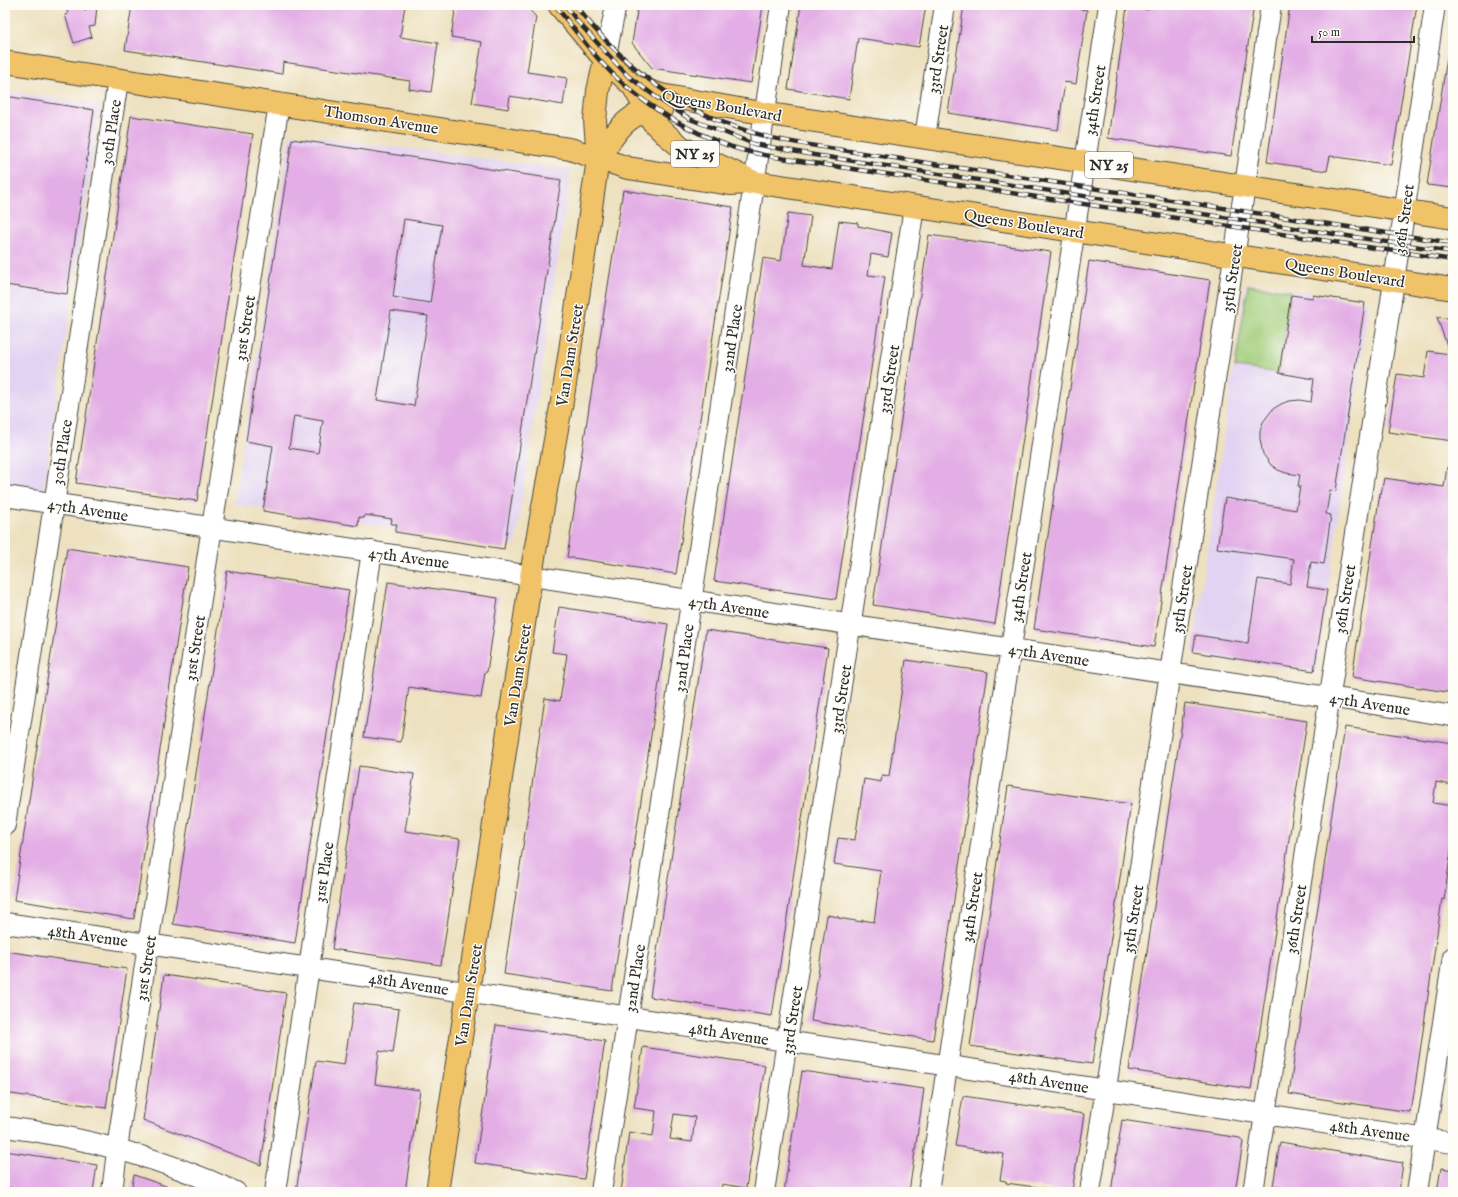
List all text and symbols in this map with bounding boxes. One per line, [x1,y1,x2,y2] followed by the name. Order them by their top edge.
[1312,18,1414,44] scale bar
[924,23,954,95] street label: 33rd Street
[1318,25,1340,40] text: 50 m
[1081,63,1111,137] street label: 34th Street
[660,87,784,127] street label: Queens Boulevard
[97,98,127,167] street label: 30th Place
[322,102,440,140] street label: Thomson Avenue
[671,141,719,167] road number: NY 25
[1085,152,1133,178] road number: NY 25
[1390,183,1420,255] street label: 36th Street
[962,206,1086,244] street label: Queens Boulevard
[1218,242,1248,314] street label: 35th Street
[1283,255,1407,293] street label: Queens Boulevard
[231,294,261,363] street label: 31st Street
[553,302,589,409] street label: Van Dam Street
[718,303,748,374] street label: 32nd Place
[875,343,905,415] street label: 33rd Street
[48,418,78,487] street label: 30th Place
[46,495,129,527] street label: 47th Avenue
[367,543,450,575] street label: 47th Avenue
[1007,550,1037,624] street label: 34th Street
[1168,563,1198,635] street label: 35th Street
[1331,563,1361,635] street label: 36th Street
[687,592,770,624] street label: 47th Avenue
[181,614,211,683] street label: 31st Street
[501,622,537,729] street label: Van Dam Street
[670,623,700,694] street label: 32nd Place
[1007,640,1090,672] street label: 47th Avenue
[827,663,857,735] street label: 33rd Street
[1328,689,1411,721] street label: 47th Avenue
[310,840,340,904] street label: 31st Place
[958,870,988,944] street label: 34th Street
[1119,883,1149,955] street label: 35th Street
[1282,883,1312,955] street label: 36th Street
[46,921,129,952] street label: 48th Avenue
[132,934,162,1003] street label: 31st Street
[452,942,488,1049] street label: Van Dam Street
[621,943,651,1014] street label: 32nd Place
[367,969,450,1001] street label: 48th Avenue
[778,984,808,1056] street label: 33rd Street
[687,1019,770,1051] street label: 48th Avenue
[1007,1067,1090,1099] street label: 48th Avenue
[1328,1116,1411,1147] street label: 48th Avenue

